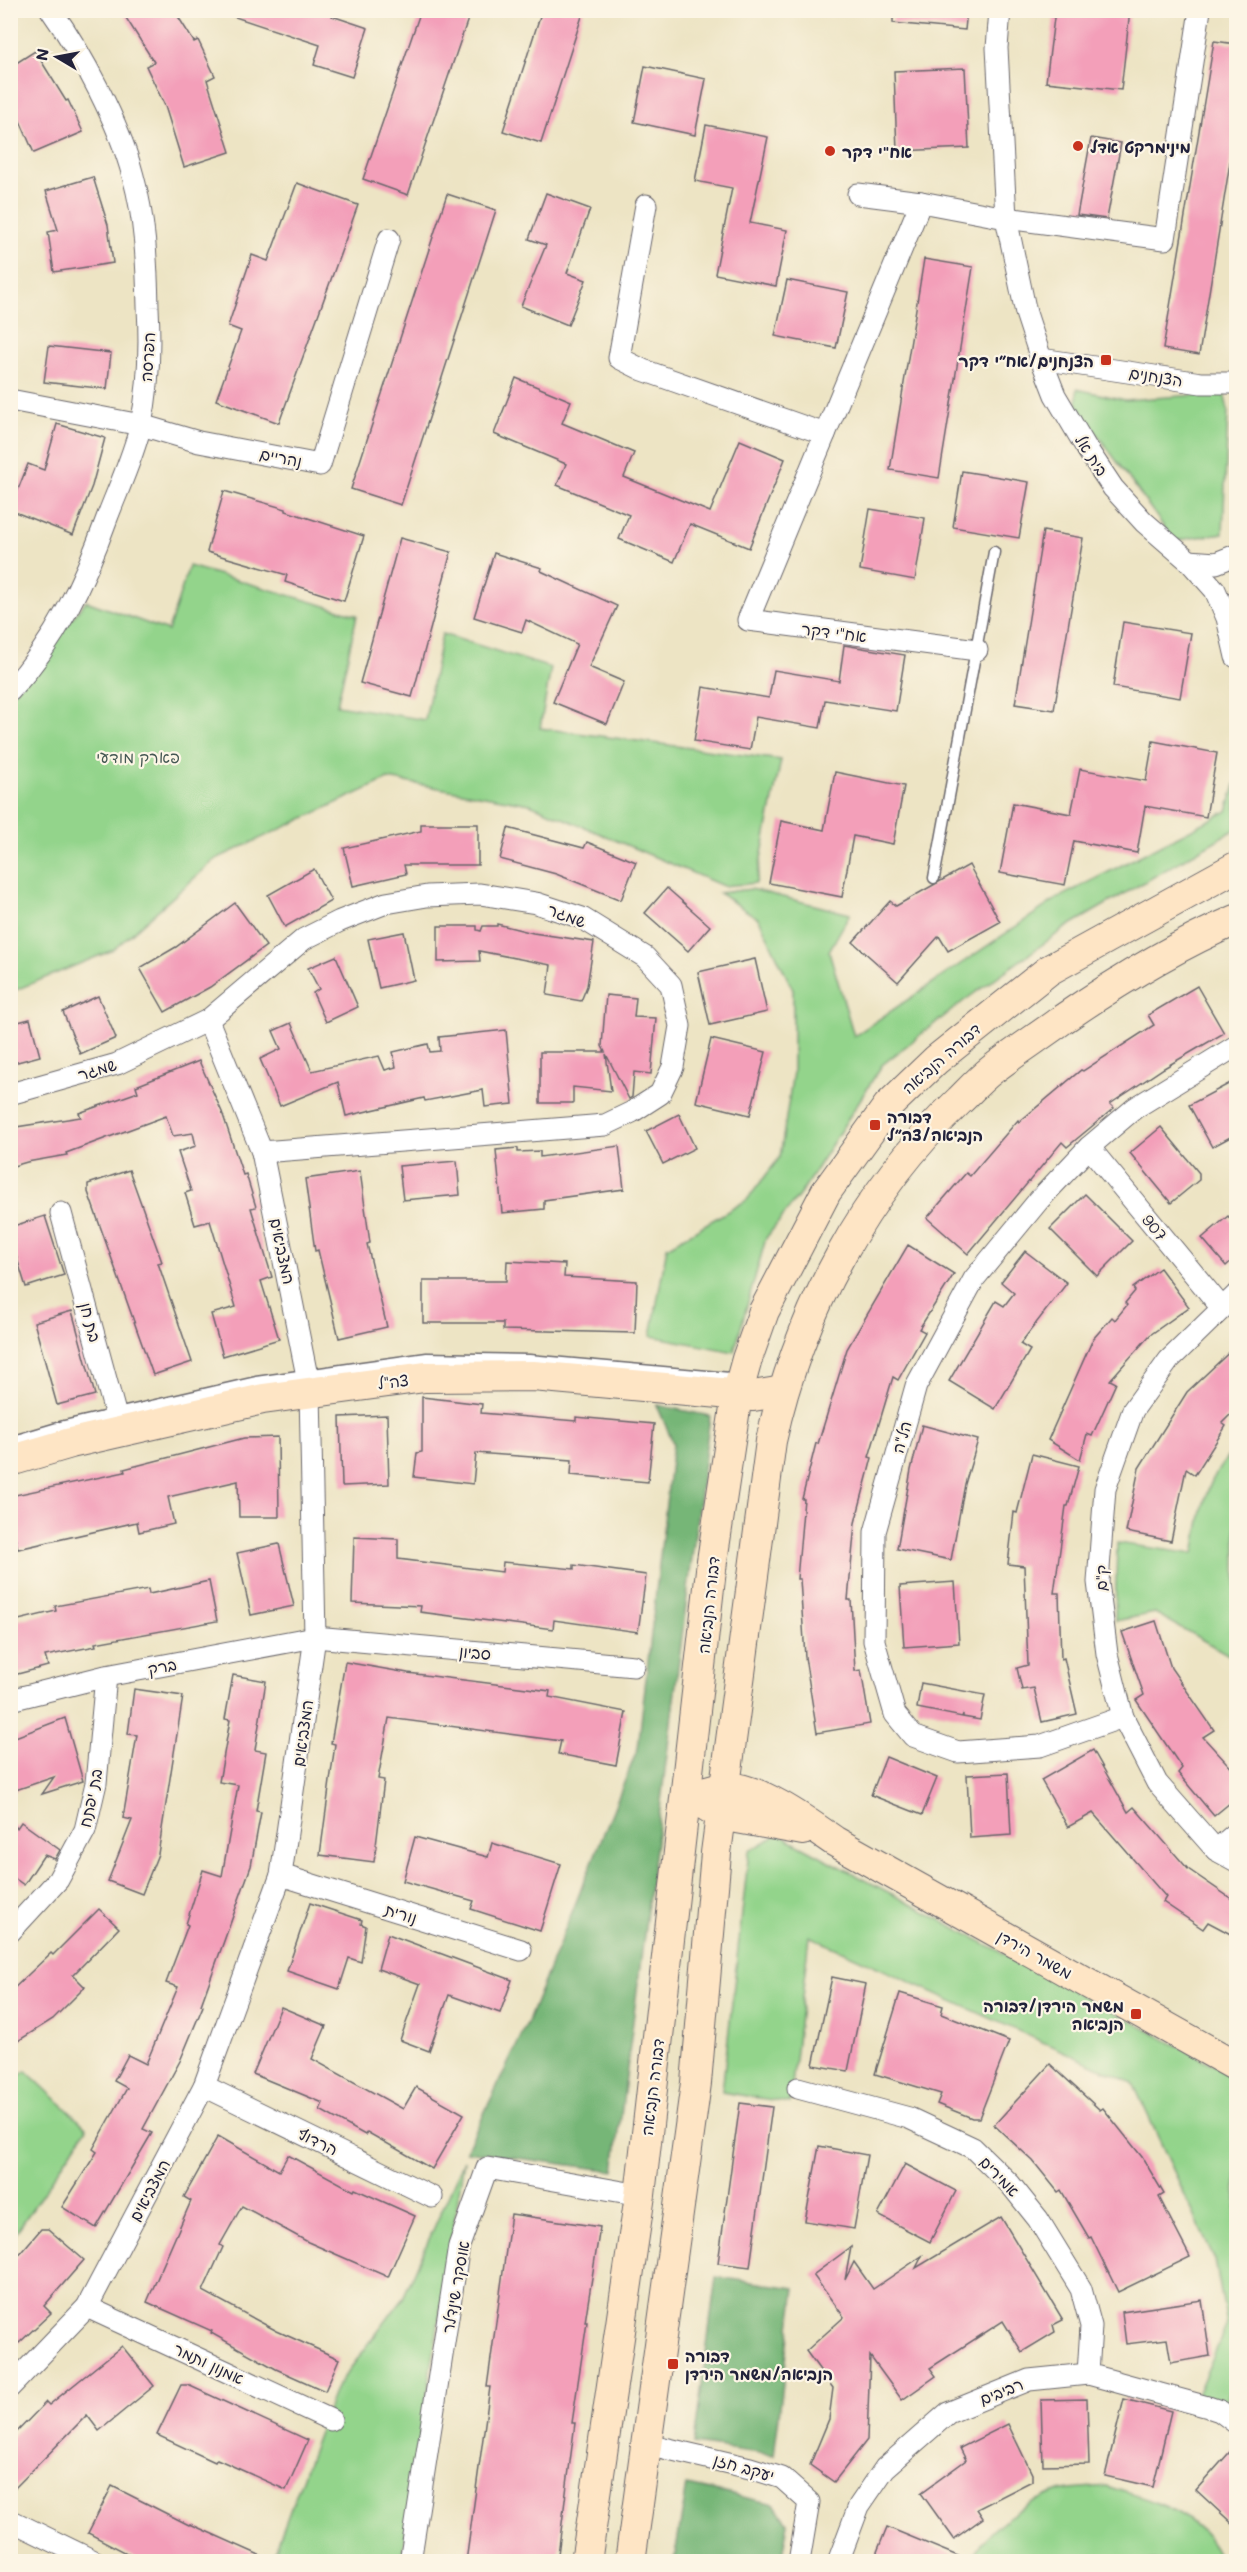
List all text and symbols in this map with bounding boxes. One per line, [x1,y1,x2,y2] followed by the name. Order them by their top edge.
[27,27,87,87] north arrow
[30,46,53,62] text: N
[1090,136,1191,157] place label: מינימרקט אדל
[1071,139,1085,153] marker: מינימרקט אדל
[842,141,912,162] place label: אח"י דקר
[823,144,837,158] marker: אח"י דקר
[135,331,159,383] street label: הפרסה
[958,350,1094,372] place label: הצנחנים/אח״י דקר
[1099,353,1113,367] marker: הצנחנים/אח״י דקר
[1128,361,1184,391] street label: הצנחנים
[1071,430,1113,480] street label: בית אל
[258,443,304,471] street label: נהריים
[800,618,868,646] street label: אח"י דקר
[96,746,180,767] park label: פארק מודעי
[545,898,589,932] street label: שמגר
[897,1018,985,1098] street label: דבורה הנביאה
[75,1053,119,1085] street label: שמגר
[887,1106,983,1145] place label: דבורה הנביאה/צה״ל
[868,1118,882,1132] marker: דבורה הנביאה/צה״ל
[1138,1209,1172,1245] street label: 907
[266,1216,300,1286] street label: המצביאים
[76,1300,106,1344] street label: בת חן
[376,1369,410,1393] street label: צה"ל
[886,1418,916,1456] street label: הל"ה
[692,1555,724,1655] street label: דבורה הנביאה
[1090,1565,1111,1591] street label: ק"ם
[458,1640,492,1664] street label: סביון
[146,1653,178,1679] street label: ברק
[287,1698,317,1768] street label: המצביאים
[74,1767,106,1829] street label: בת יפתח
[381,1898,420,1928] street label: נורית
[993,1925,1076,1984] street label: משמר הירדן
[983,1995,1124,2034] place label: משמר הירדן/דבורה הנביאה
[1129,2007,1143,2021] marker: משמר הירדן/דבורה הנביאה
[636,2037,668,2137] street label: דבורה הנביאה
[294,2122,342,2160] street label: הרדוף
[976,2151,1024,2201] street label: אמירים
[124,2155,174,2225] street label: המצביאים
[437,2239,473,2335] street label: אוסקר שינדלר
[171,2338,247,2388] street label: אמנון ותמר
[685,2345,833,2385] place label: דבורה הנביאה/משמר הירדן
[666,2357,680,2371] marker: דבורה הנביאה/משמר הירדן
[976,2373,1026,2409] street label: רביבים
[711,2448,777,2486] street label: יעקב חזן

